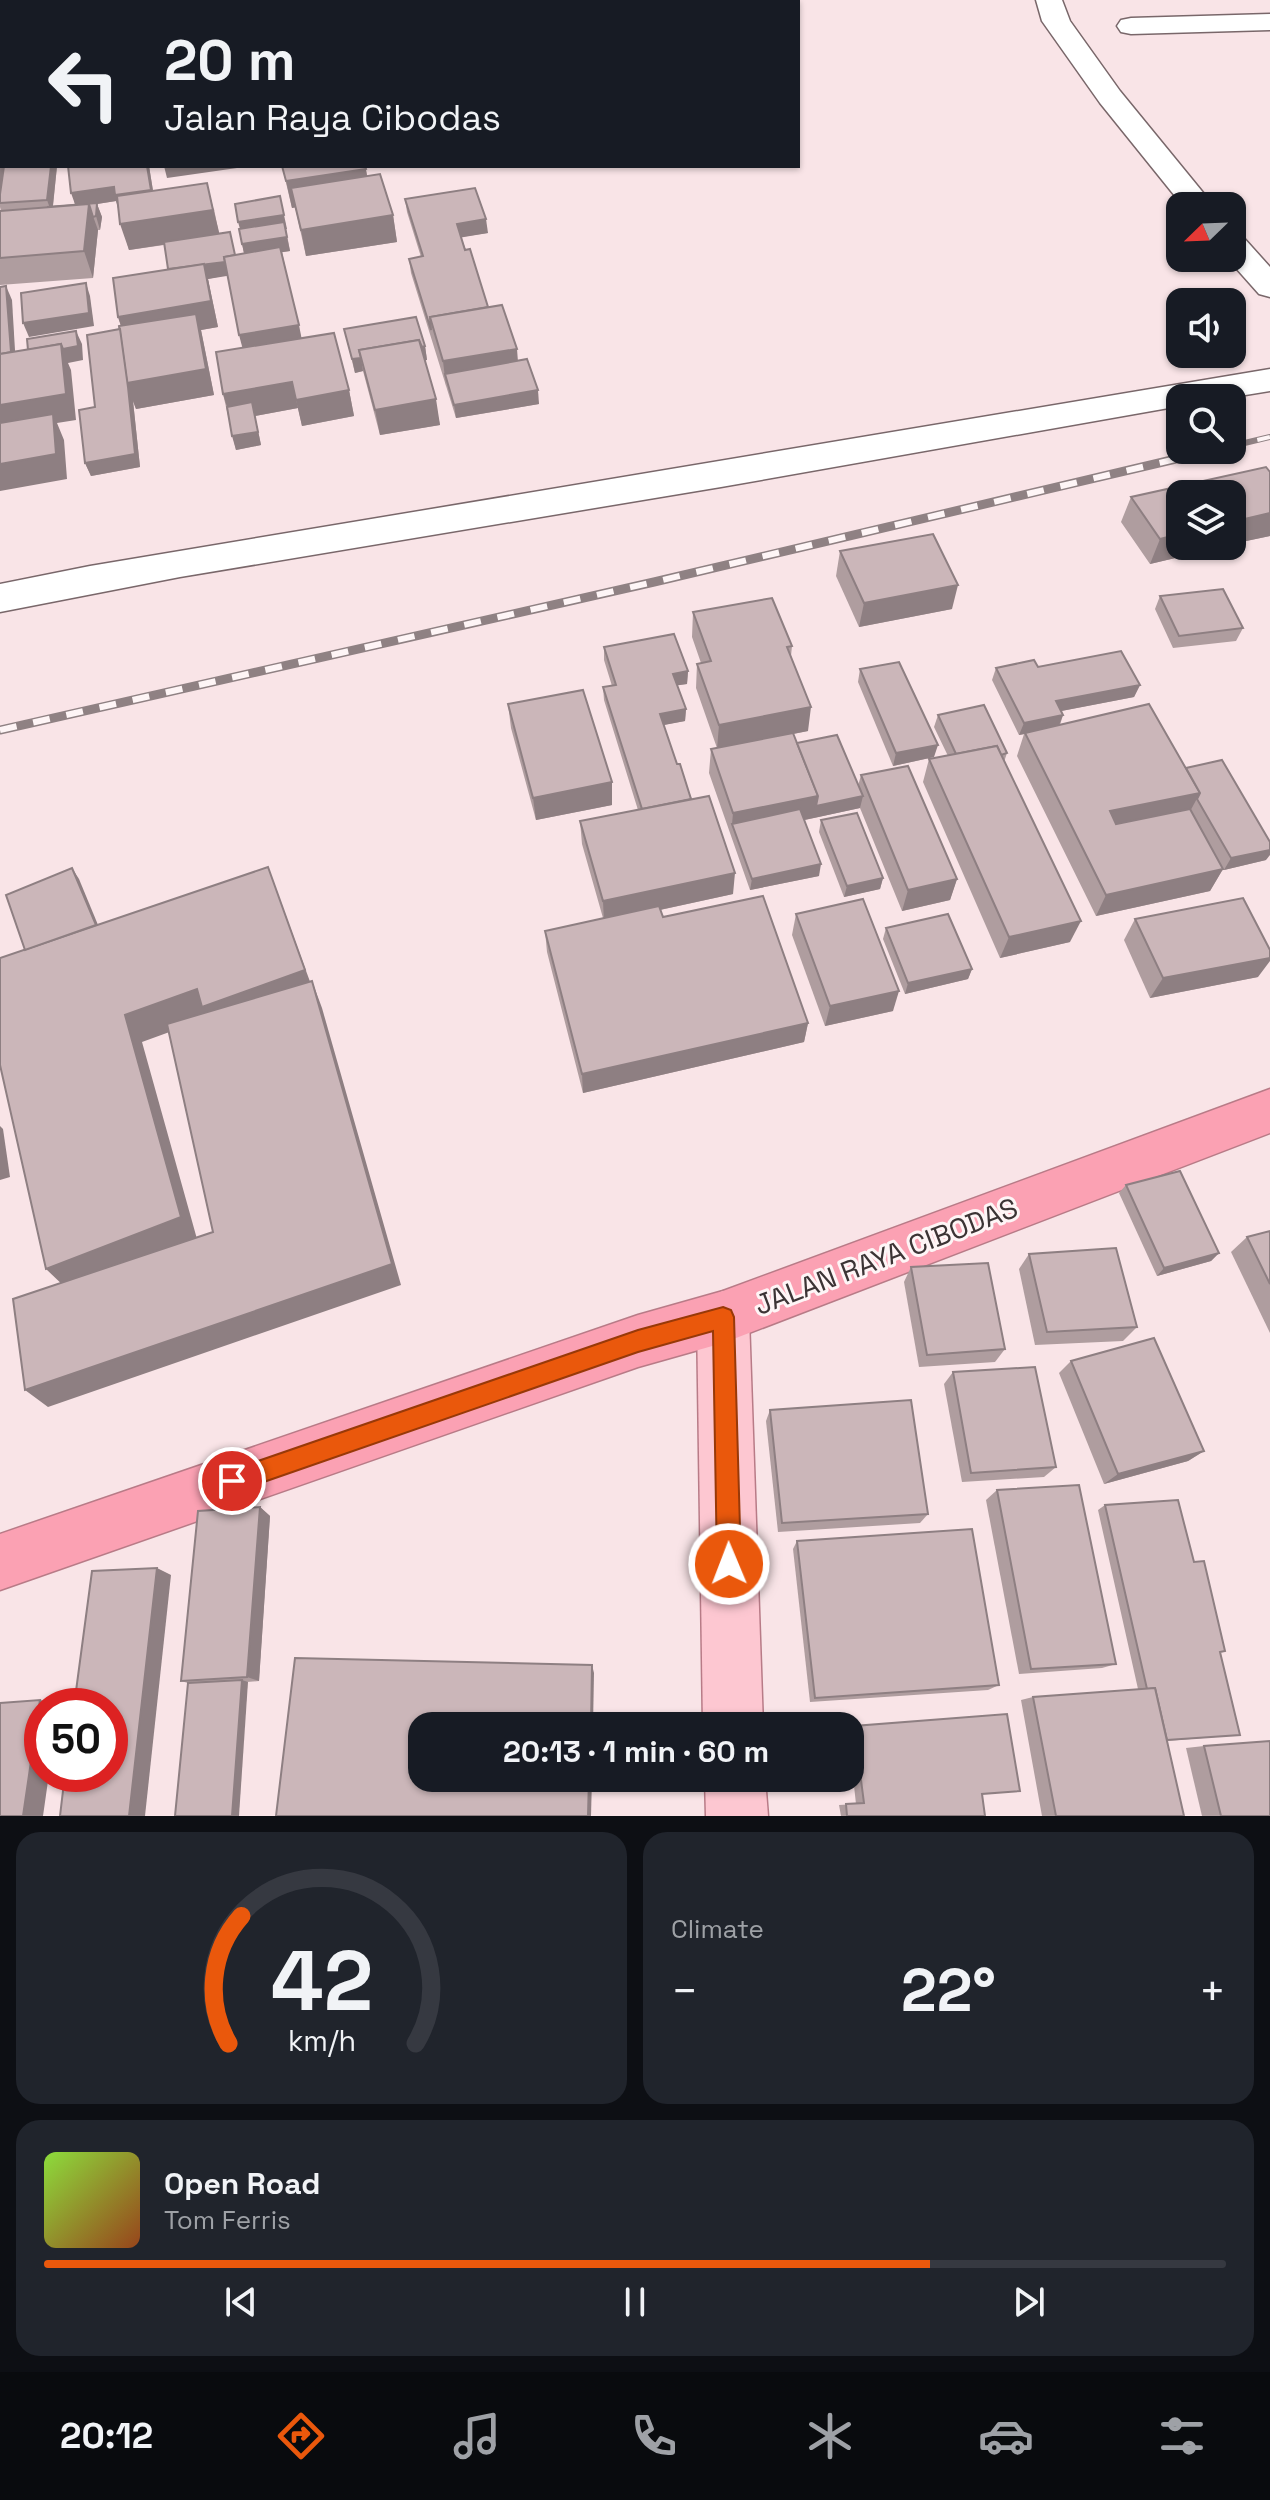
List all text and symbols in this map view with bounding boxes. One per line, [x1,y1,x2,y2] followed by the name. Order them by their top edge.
[164,25,296,96] text: 20 m
[32,32,136,136] icon: left
[164,95,501,141] text: Jalan Raya Cibodas
[1166,192,1246,272] north arrow
[1166,192,1246,560] map controls
[1166,288,1246,368] button: sound
[1166,384,1246,464] button: search
[1166,480,1246,560] button: layers
[749,1189,1023,1323] street label: JALAN RAYA CIBODAS
[198,1447,266,1515] pin
[210,1459,254,1503] icon: arrive
[687,1522,771,1606] position arrow
[24,1688,128,1792] speed limit sign: 50
[503,1732,769,1771] text: 20:13 · 1 min · 60 m
[671,1912,764,1946] text: Climate
[270,1928,373,2034] text: 42
[901,1952,996,2029] text: 22°
[671,1963,698,2019] text: −
[1199,1963,1226,2019] text: +
[287,2023,356,2059] text: km/h
[164,2164,320,2203] text: Open Road
[164,2203,291,2237] text: Tom Ferris
[219,2280,263,2324] icon: previous
[613,2280,657,2324] icon: pause
[1007,2280,1051,2324] icon: next
[273,2408,329,2464] icon: directions
[449,2408,505,2464] icon: music
[626,2408,682,2464] icon: phone
[802,2408,858,2464] icon: climate
[978,2408,1034,2464] icon: car
[1154,2408,1210,2464] icon: filters
[60,2413,153,2459] text: 20:12

